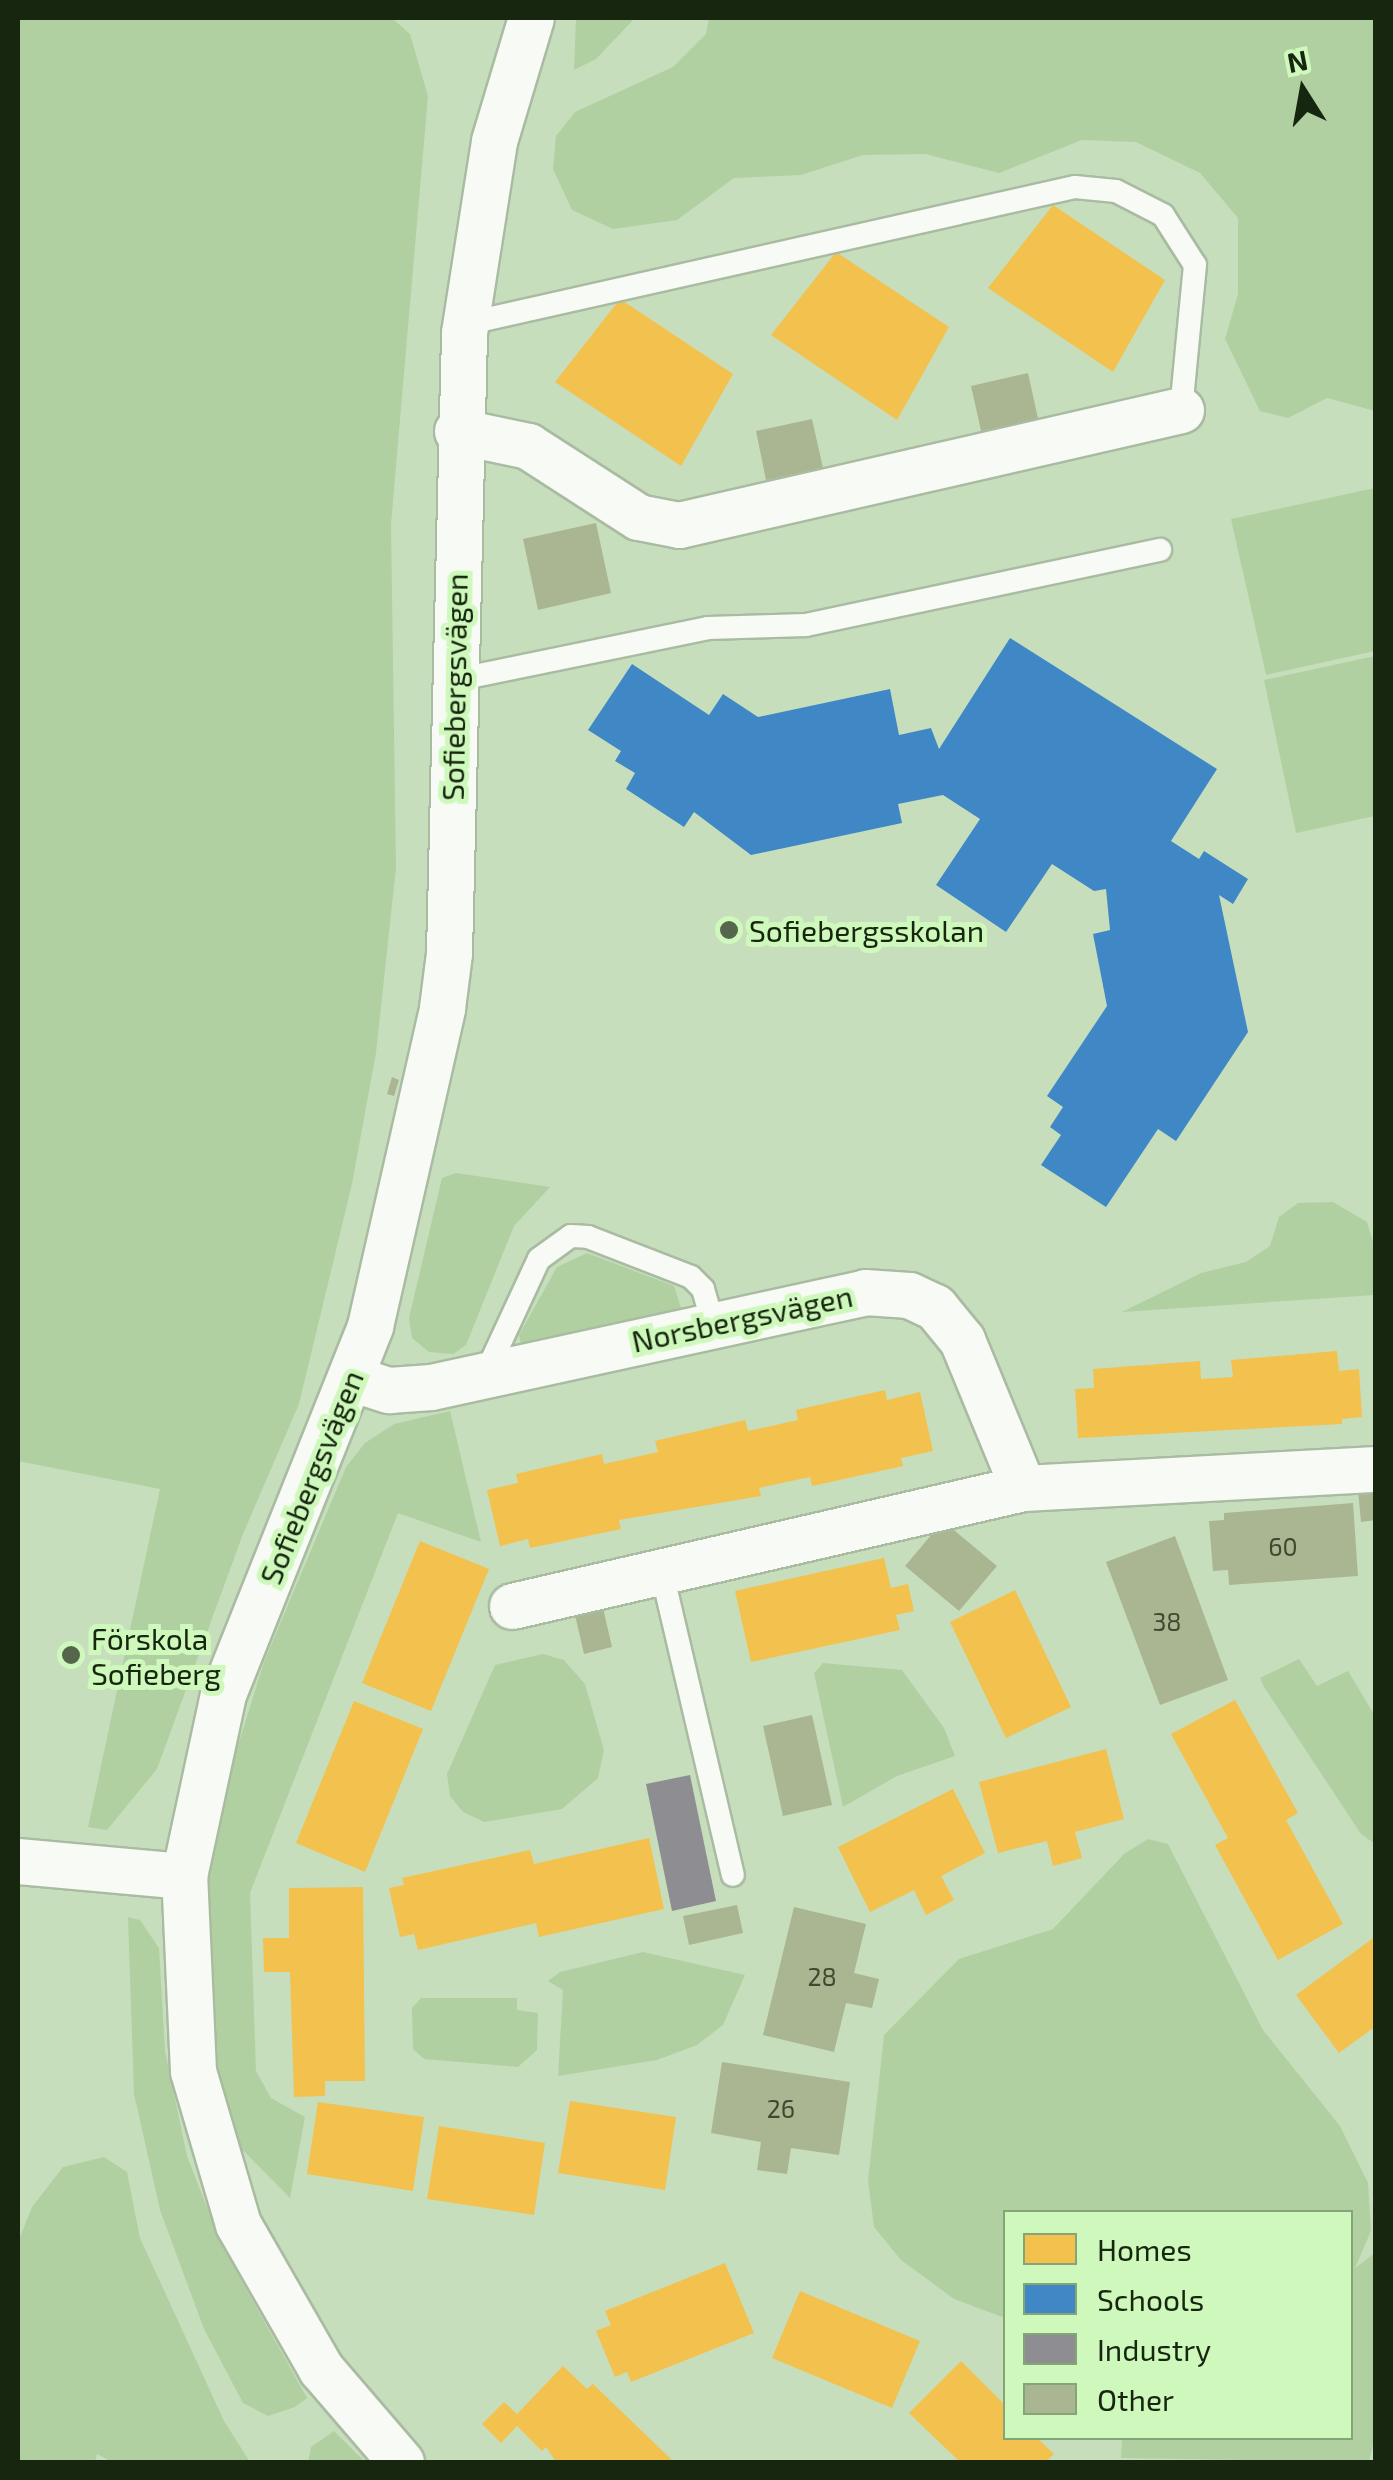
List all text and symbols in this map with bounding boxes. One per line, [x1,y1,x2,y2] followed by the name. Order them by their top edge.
[1253,40,1353,140] north arrow
[1284,42,1310,79] text: N
[434,573,474,801] street label: Sofiebergsvägen
[749,912,984,948] place label: Sofiebergsskolan
[718,919,740,941] marker: Sofiebergsskolan
[628,1277,856,1359] street label: Norsbergsvägen
[252,1365,370,1589] street label: Sofiebergsvägen
[1268,1531,1298,1561] house number: 60
[1152,1606,1182,1636] house number: 38
[91,1620,221,1690] place label: Förskola Sofieberg
[60,1644,82,1666] marker: Förskola Sofieberg
[807,1961,837,1991] house number: 28
[767,2093,795,2123] house number: 26
[1003,2210,1353,2440] legend
[1097,2231,1192,2267] text: Homes
[1097,2281,1204,2317] text: Schools
[1097,2331,1211,2367] text: Industry
[1097,2381,1174,2417] text: Other

